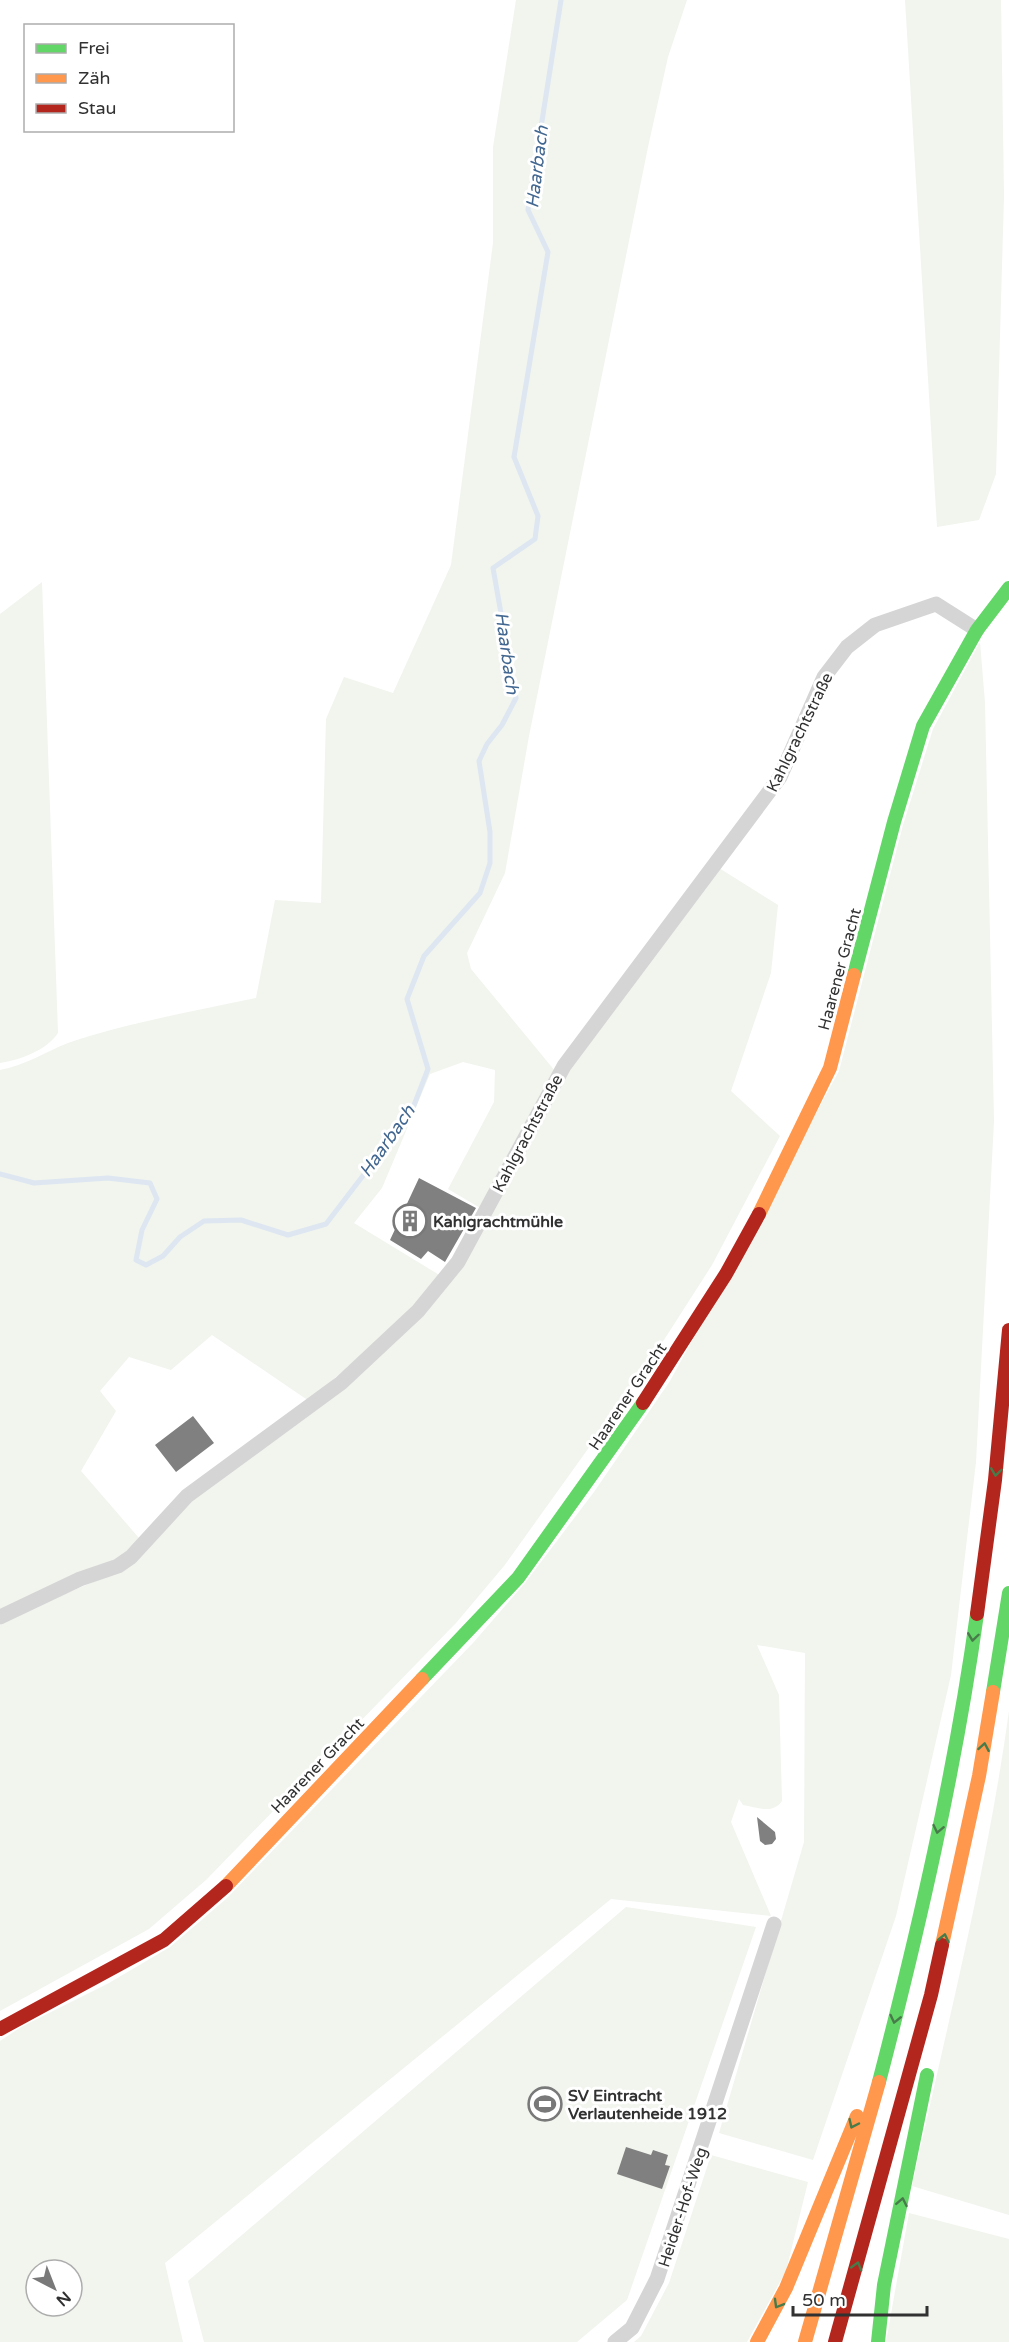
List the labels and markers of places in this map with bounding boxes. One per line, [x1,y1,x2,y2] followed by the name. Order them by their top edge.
[392,1203,428,1239] building icon: Kahlgrachtmühle
[433,1212,563,1232] place label: Kahlgrachtmühle
[527,2086,563,2122] sports icon: SV Eintracht Verlautenheide 1912
[568,2086,727,2124] place label: SV Eintracht Verlautenheide 1912

